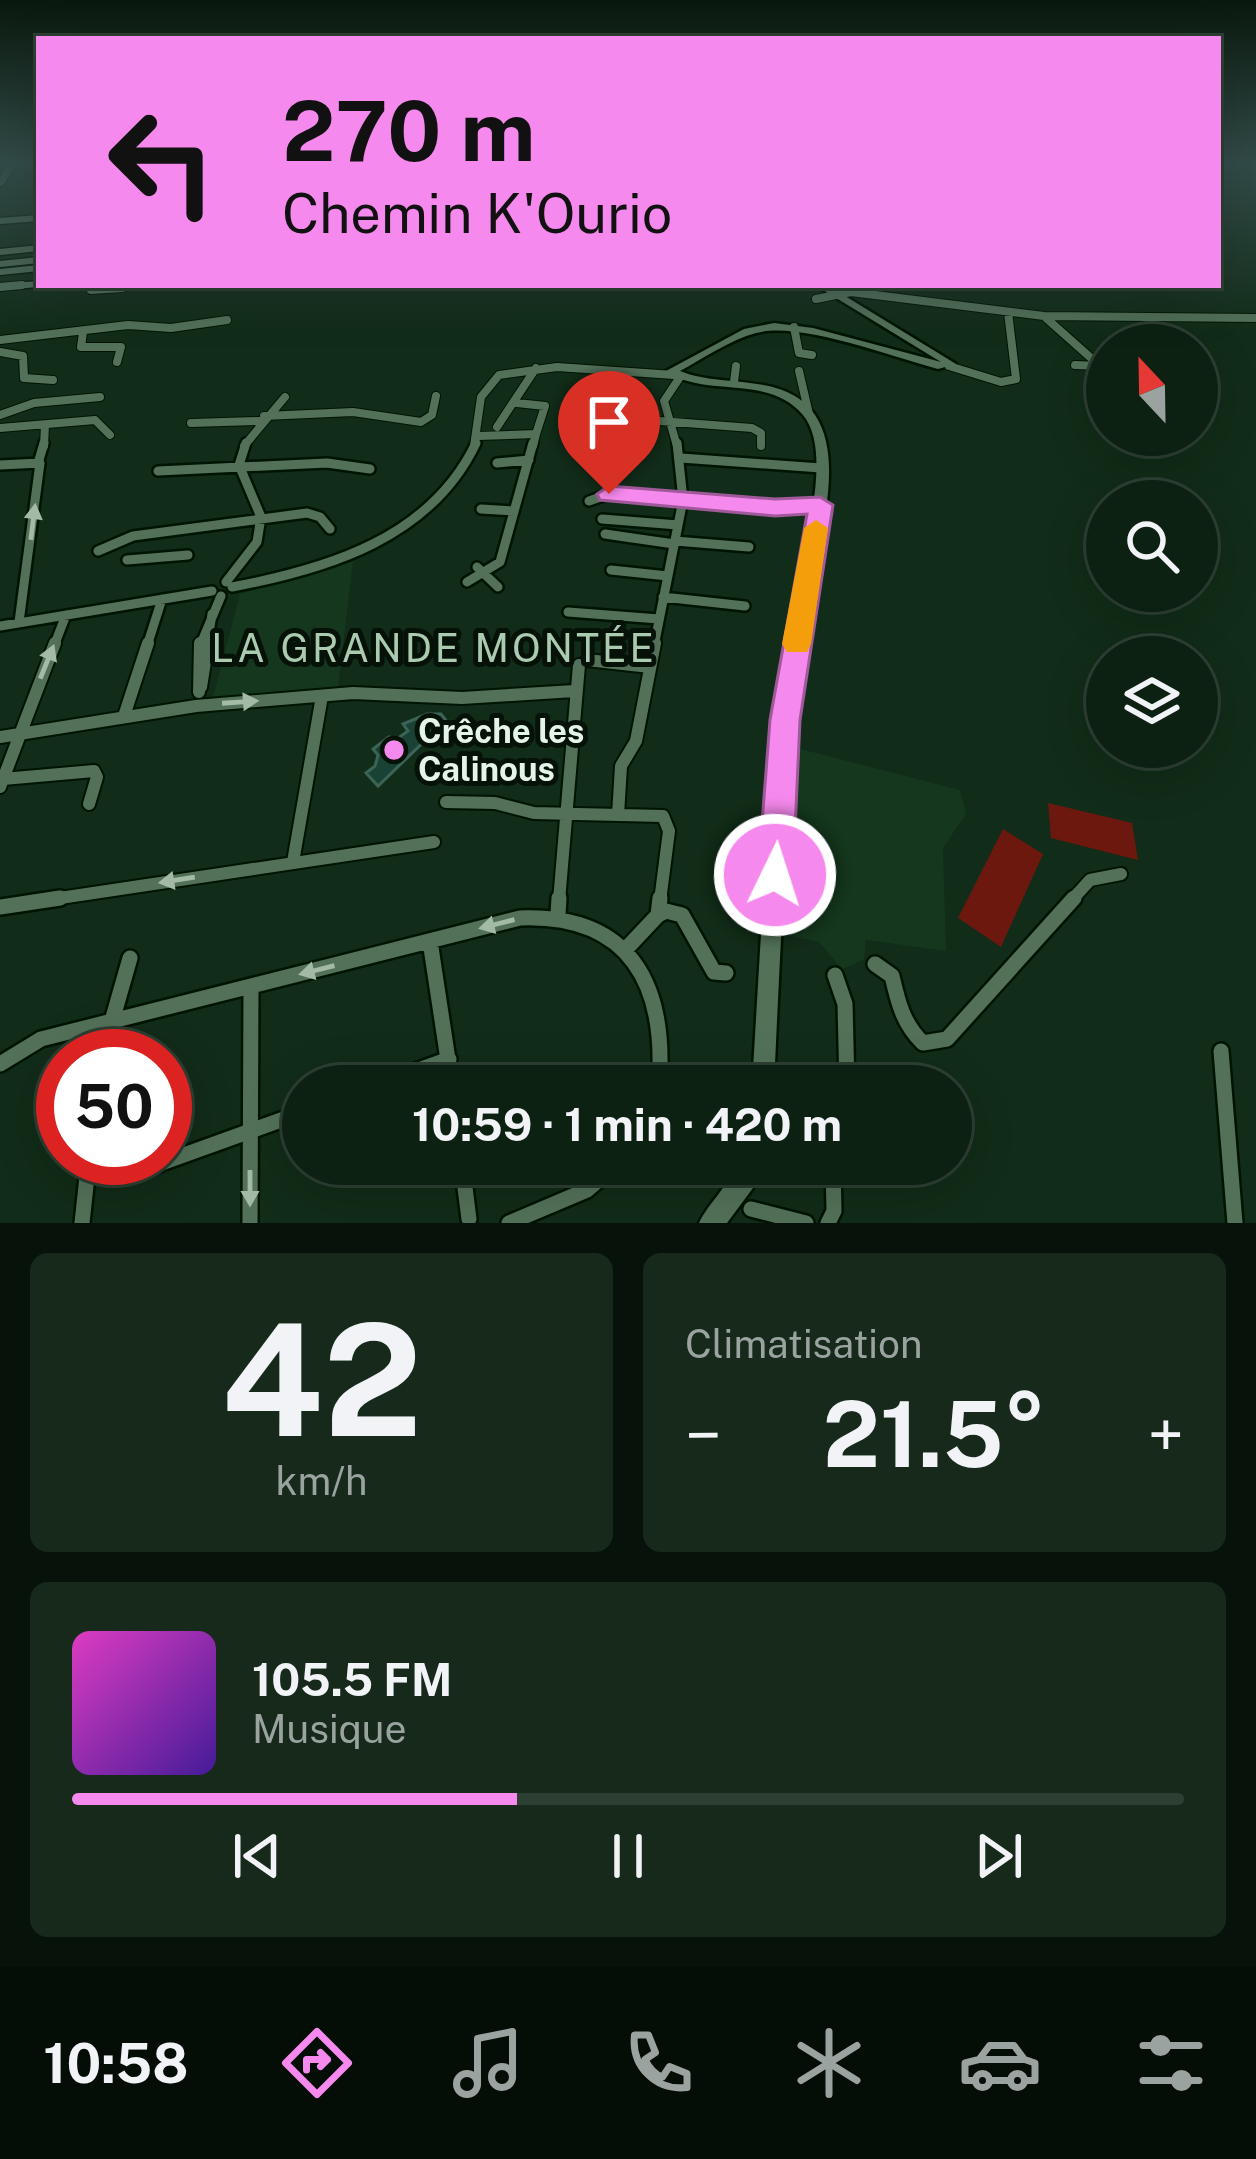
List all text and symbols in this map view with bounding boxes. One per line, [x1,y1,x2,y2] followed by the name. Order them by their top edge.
[282,81,535,180] text: 270 m
[84,84,240,240] icon: left
[282,182,672,245] text: Chemin K'Ourio
[1086,324,1218,456] north arrow
[1086,324,1218,768] map controls
[558,371,660,494] pin
[576,389,642,455] icon: arrive
[1086,480,1218,612] button: search
[23,502,42,540] one-way arrow
[211,625,657,671] district label: LA GRANDE MONTÉE
[1086,636,1218,768] button: layers
[38,643,57,679] one-way arrow
[222,693,259,712] one-way arrow
[418,712,584,788] place label: Crêche les Calinous
[381,737,407,763] marker: Crêche les Calinous
[712,812,838,938] position arrow
[158,870,195,889] one-way arrow
[479,915,516,934] one-way arrow
[298,961,335,980] one-way arrow
[36,1029,192,1185] speed limit sign: 50
[412,1098,842,1151] text: 10:59 · 1 min · 420 m
[240,1170,260,1208] one-way arrow
[221,1288,422,1471] text: 42
[685,1321,923,1367] text: Climatisation
[823,1381,1046,1487] text: 21.5°
[685,1396,722,1474] text: −
[1147,1396,1184,1474] text: +
[276,1458,367,1504] text: km/h
[252,1653,452,1706] text: 105.5 FM
[252,1706,407,1752] text: Musique
[224,1823,290,1889] icon: previous
[595,1823,661,1889] icon: pause
[966,1823,1032,1889] icon: next
[275,2021,359,2105] icon: directions
[446,2021,530,2105] icon: music
[617,2021,701,2105] icon: phone
[787,2021,871,2105] icon: climate
[958,2021,1042,2105] icon: car
[1129,2021,1213,2105] icon: filters
[43,2032,189,2095] text: 10:58

